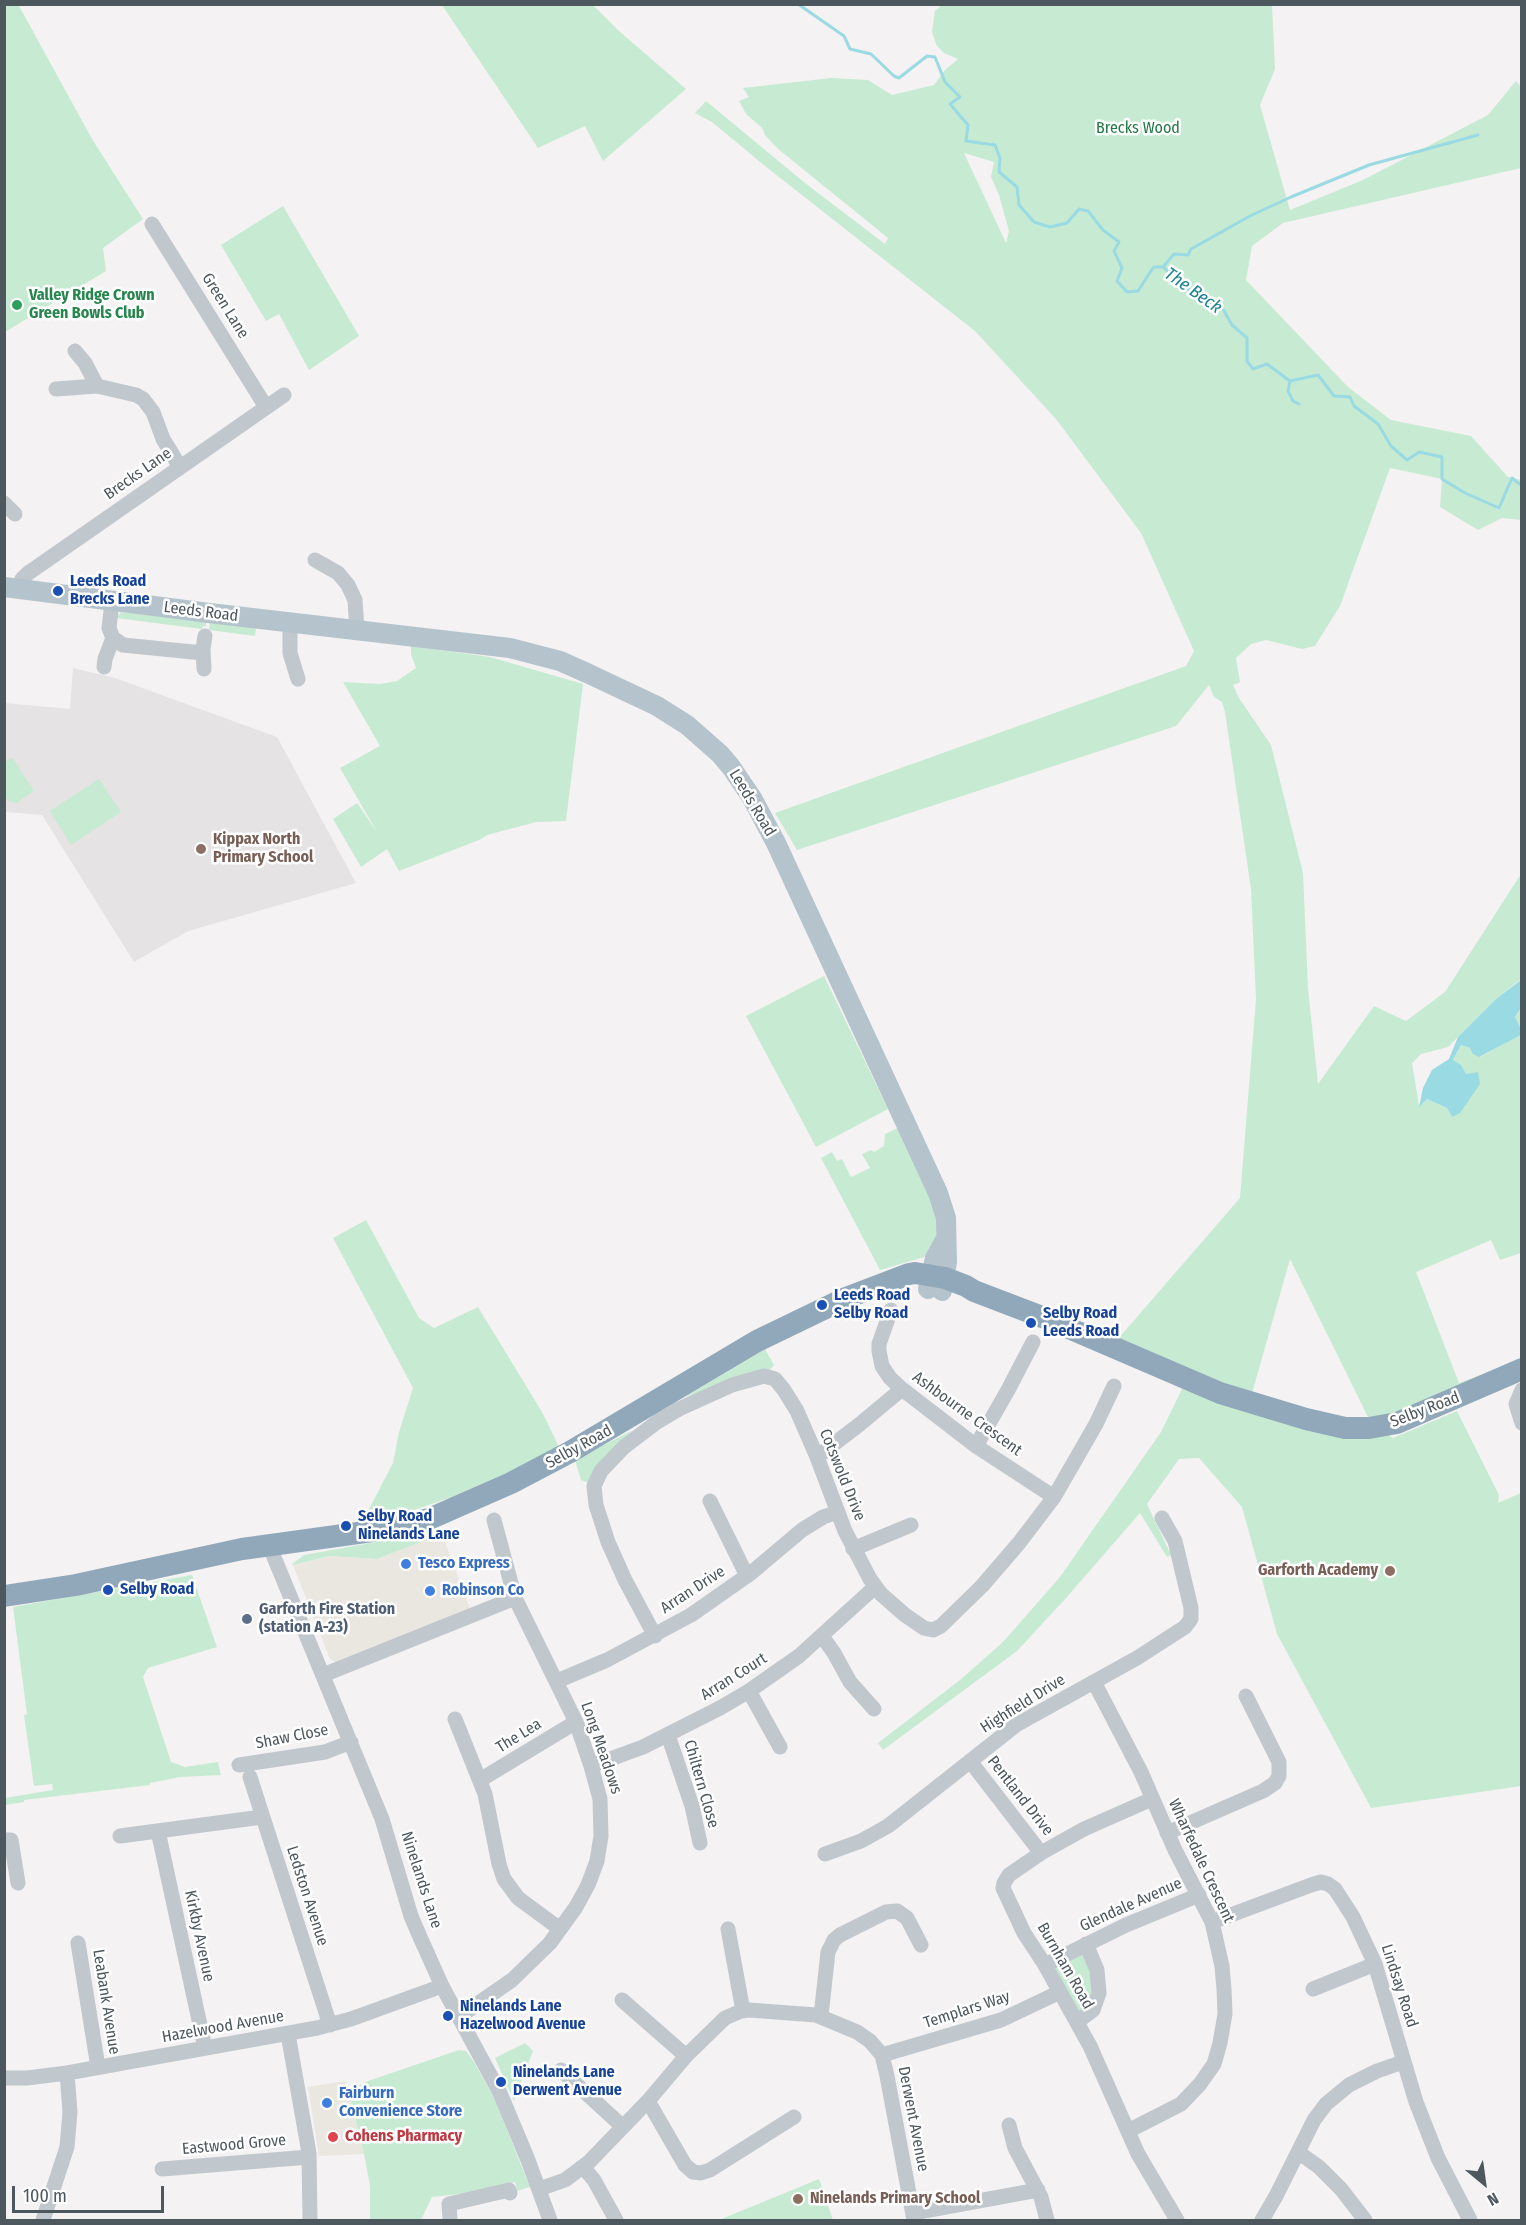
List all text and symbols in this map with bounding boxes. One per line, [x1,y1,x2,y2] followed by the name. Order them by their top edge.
[1096,119,1180,139] park label: Brecks Wood
[1160,263,1226,319] water label: The Beck
[197,270,253,342] street label: Green Lane
[29,286,155,324] place label: Valley Ridge Crown Green Bowls Club
[10,298,24,312] marker: Valley Ridge Crown Green Bowls Club
[101,444,175,504] street label: Brecks Lane
[70,572,150,610] place label: Leeds Road Brecks Lane
[51,584,65,598] marker: Leeds Road Brecks Lane
[163,598,239,626] street label: Leeds Road
[724,766,780,840] street label: Leeds Road
[213,830,313,868] place label: Kippax North Primary School
[194,842,208,856] marker: Kippax North Primary School
[834,1286,910,1324] place label: Leeds Road Selby Road
[815,1298,829,1312] marker: Leeds Road Selby Road
[1043,1304,1119,1342] place label: Selby Road Leeds Road
[1024,1316,1038,1330] marker: Selby Road Leeds Road
[909,1368,1025,1460] street label: Ashbourne Crescent
[1388,1388,1462,1432] street label: Selby Road
[543,1421,615,1473] street label: Selby Road
[815,1426,869,1524] street label: Cotswold Drive
[358,1507,460,1545] place label: Selby Road Ninelands Lane
[339,1519,353,1533] marker: Selby Road Ninelands Lane
[418,1554,510,1574] place label: Tesco Express
[399,1557,413,1571] marker: Tesco Express
[1258,1561,1378,1581] place label: Garforth Academy
[657,1562,729,1618] street label: Arran Drive
[1383,1564,1397,1578] marker: Garforth Academy
[120,1580,194,1600] place label: Selby Road
[442,1581,524,1601] place label: Robinson Co
[101,1583,115,1597] marker: Selby Road
[423,1584,437,1598] marker: Robinson Co
[259,1600,395,1638] place label: Garforth Fire Station (station A-23)
[240,1612,254,1626] marker: Garforth Fire Station (station A-23)
[697,1649,771,1705] street label: Arran Court
[977,1670,1069,1738] street label: Highfield Drive
[576,1699,626,1797] street label: Long Meadows
[493,1715,545,1757] street label: The Lea
[254,1721,330,1753] street label: Shaw Close
[679,1738,723,1830] street label: Chiltern Close
[983,1752,1057,1840] street label: Pentland Drive
[1164,1796,1238,1926] street label: Wharfedale Crescent
[396,1829,446,1931] street label: Ninelands Lane
[282,1844,332,1948] street label: Ledston Avenue
[1077,1874,1185,1936] street label: Glendale Avenue
[180,1889,218,1983] street label: Kirkby Avenue
[1033,1919,1097,2013] street label: Burnham Road
[1377,1942,1421,2030] street label: Lindsay Road
[88,1948,124,2056] street label: Leabank Avenue
[922,1987,1012,2033] street label: Templars Way
[460,1997,586,2035] place label: Ninelands Lane Hazelwood Avenue
[160,2007,286,2047] street label: Hazelwood Avenue
[441,2009,455,2023] marker: Ninelands Lane Hazelwood Avenue
[513,2063,622,2101] place label: Ninelands Lane Derwent Avenue
[893,2065,933,2173] street label: Derwent Avenue
[494,2075,508,2089] marker: Ninelands Lane Derwent Avenue
[339,2084,462,2122] place label: Fairburn Convenience Store
[320,2096,334,2110] marker: Fairburn Convenience Store
[345,2127,462,2147] place label: Cohens Pharmacy
[326,2130,340,2144] marker: Cohens Pharmacy
[181,2131,287,2159] street label: Eastwood Grove
[1454,2153,1514,2213] north arrow
[15,2174,166,2212] scale bar
[23,2185,67,2207] text: 100 m
[810,2189,980,2209] place label: Ninelands Primary School
[1484,2189,1502,2210] text: N
[791,2192,805,2206] marker: Ninelands Primary School

